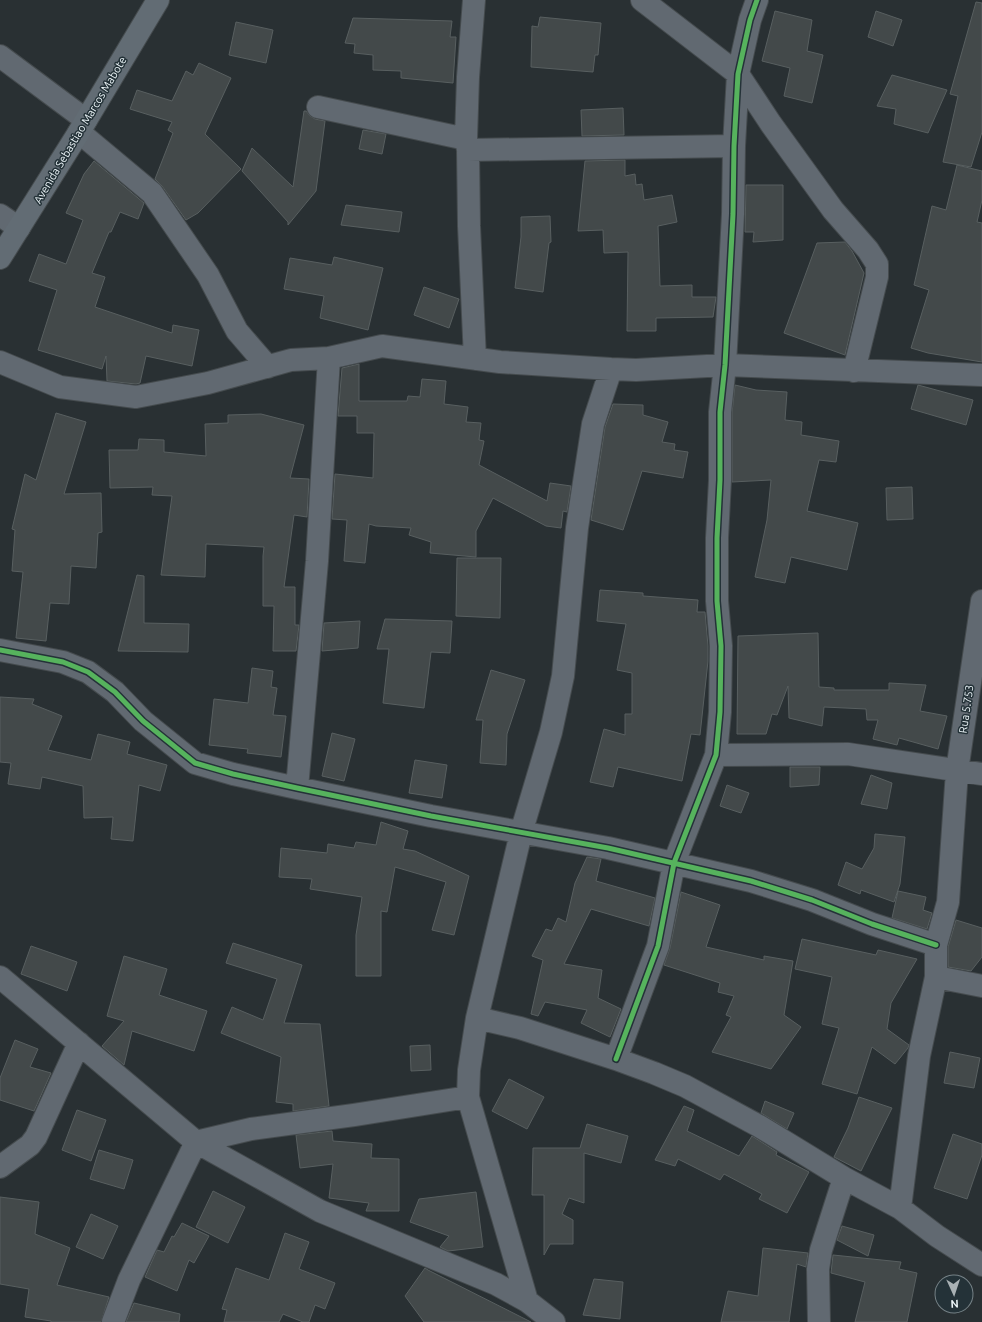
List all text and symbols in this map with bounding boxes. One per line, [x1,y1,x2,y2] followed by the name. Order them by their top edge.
[31,55,129,205] street label: Avenida Sebastiao Marcos Mabote
[957,684,975,734] street label: Rua 5.753
[934,1274,974,1314] north arrow
[950,1298,959,1310] text: N

